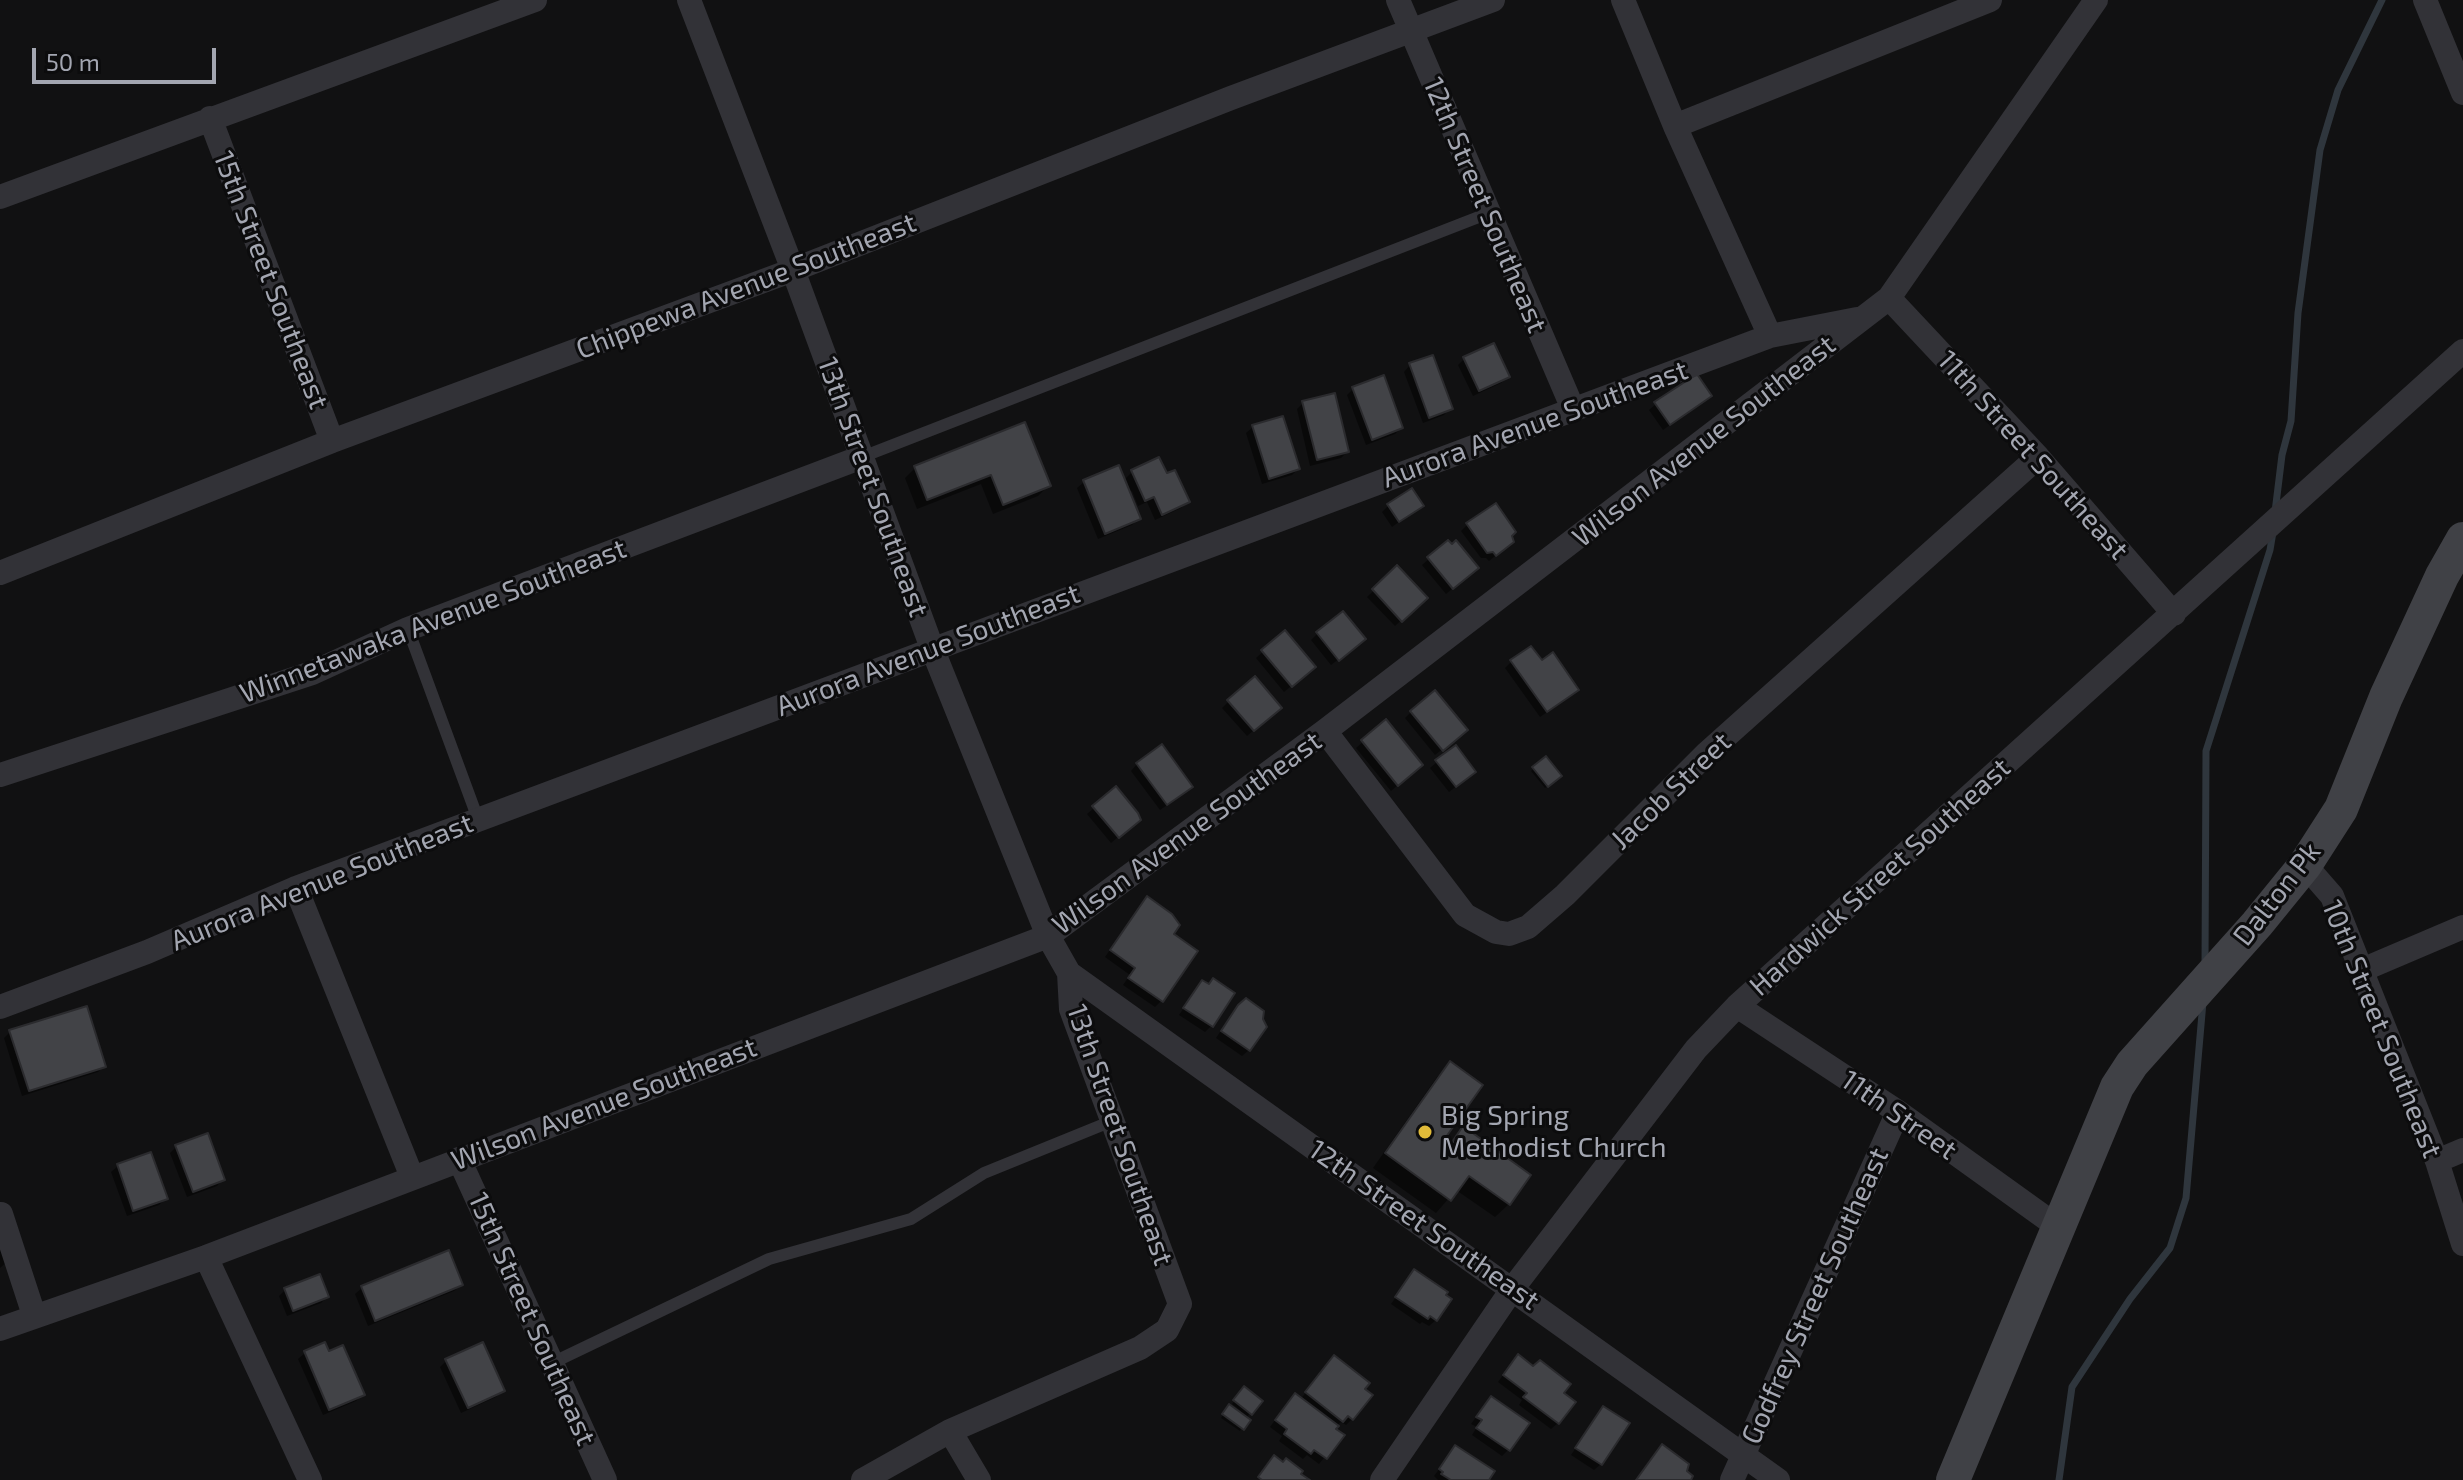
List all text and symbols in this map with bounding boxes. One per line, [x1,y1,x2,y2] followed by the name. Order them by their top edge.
[36,32,220,82] scale bar
[46,47,100,76] text: 50 m
[1416,72,1554,338] street label: 12th Street Southeast
[206,146,336,414] street label: 15th Street Southeast
[571,206,921,366] street label: Chippewa Avenue Southeast
[1566,328,1842,554] street label: Wilson Avenue Southeast
[1930,344,2136,566] street label: 11th Street Southeast
[810,353,936,621] street label: 13th Street Southeast
[1378,353,1692,495] street label: Aurora Avenue Southeast
[235,532,631,710] street label: Winnetawaka Avenue Southeast
[771,576,1085,724] street label: Aurora Avenue Southeast
[1046,724,1328,942] street label: Wilson Avenue Southeast
[1604,725,1738,857] street label: Jacob Street
[1743,751,2017,1003] street label: Hardwick Street Southeast
[166,806,478,958] street label: Aurora Avenue Southeast
[2226,836,2328,952] street label: Dalton Pk
[2315,895,2449,1163] street label: 10th Street Southeast
[1060,1000,1180,1270] street label: 13th Street Southeast
[447,1030,761,1178] street label: Wilson Avenue Southeast
[1835,1063,1963,1167] street label: 11th Street
[1441,1099,1667,1165] place label: Big Spring Methodist Church
[1416,1123,1434,1141] marker: Big Spring Methodist Church
[1302,1133,1546,1317] street label: 12th Street Southeast
[1734,1143,1896,1449] street label: Godfrey Street Southeast
[461,1187,603,1451] street label: 15th Street Southeast

